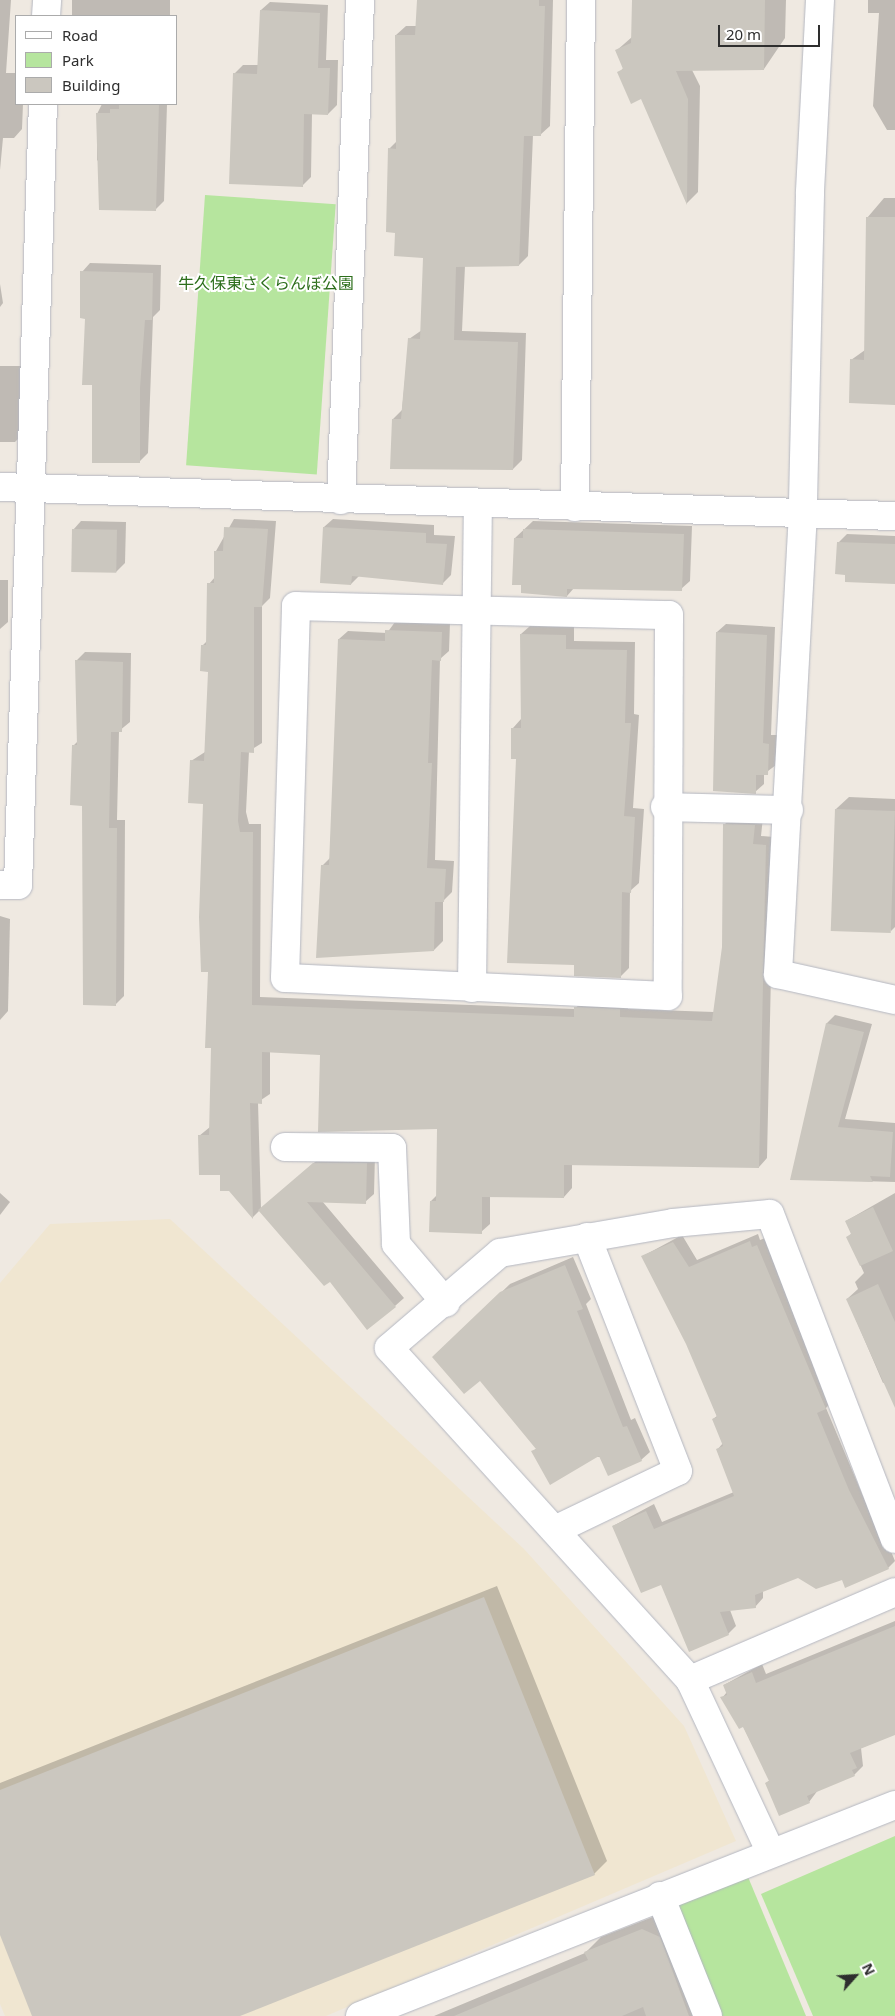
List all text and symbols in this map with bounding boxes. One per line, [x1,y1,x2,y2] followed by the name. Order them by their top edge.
[15,15,178,105] legend
[720,15,822,47] scale bar
[726,24,761,44] text: 20 m
[62,25,98,45] text: Road
[62,50,94,70] text: Park
[62,75,120,95] text: Building
[178,273,354,293] park label: 牛久保東さくらんぼ公園
[830,1951,880,2001] north arrow
[858,1960,880,1978] text: N

